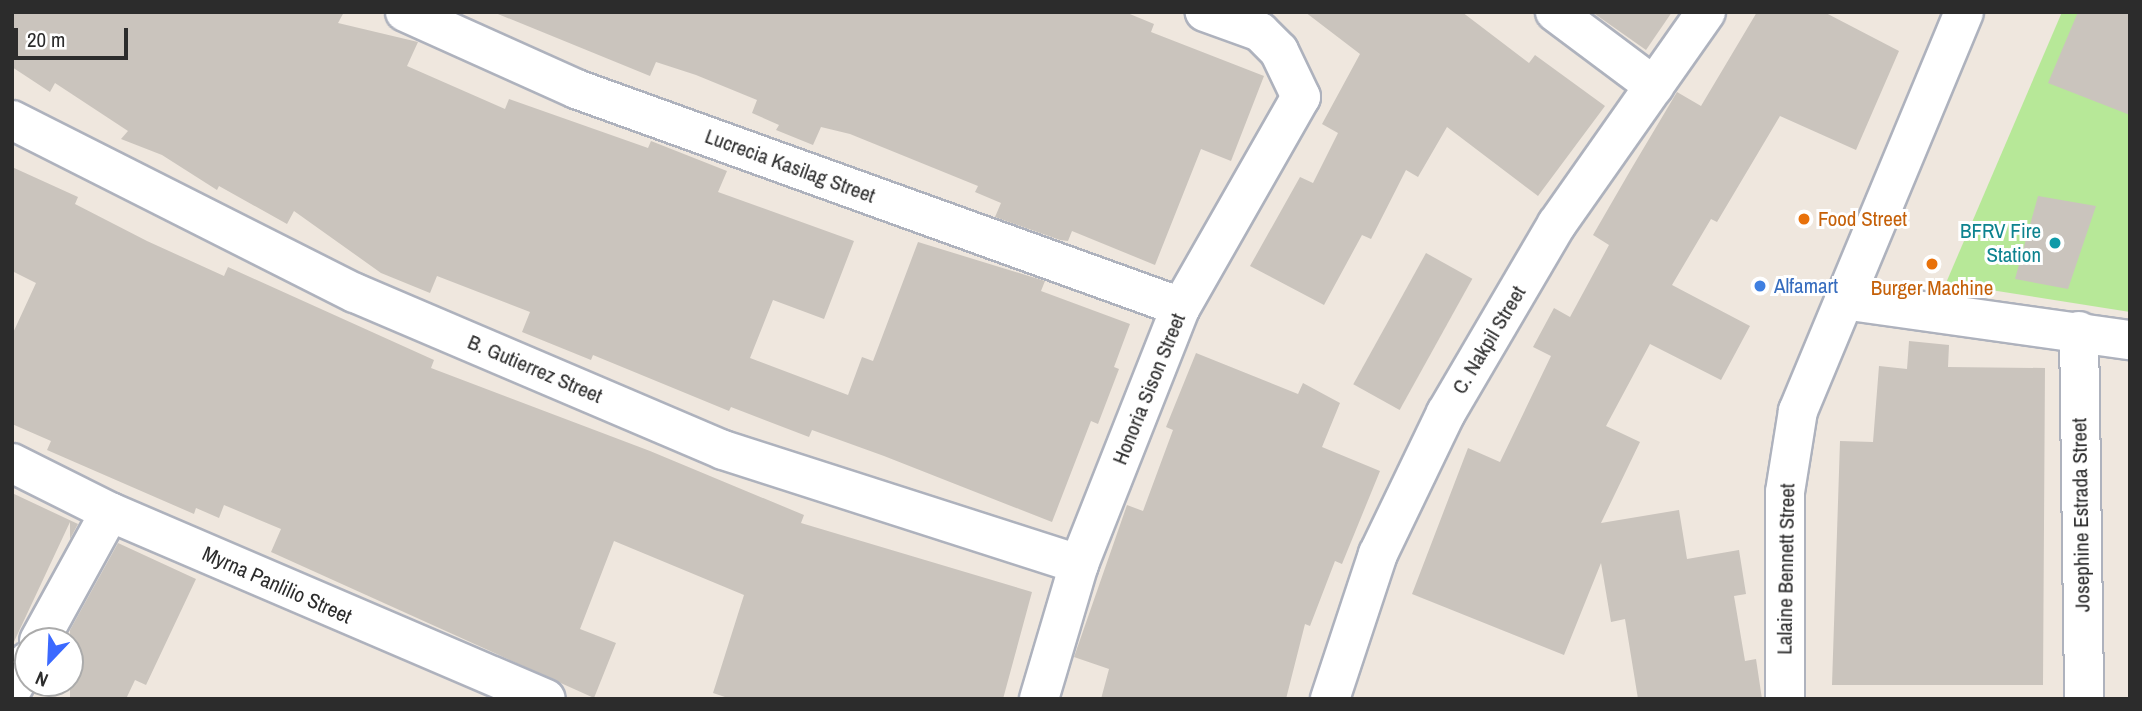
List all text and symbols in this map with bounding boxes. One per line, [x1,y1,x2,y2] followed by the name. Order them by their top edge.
[18,14,131,58] scale bar
[27,25,65,54] text: 20 m
[702,124,878,208] street label: Lucrecia Kasilag Street
[1818,206,1907,232] place label: Food Street
[1796,211,1812,227] marker: Food Street
[1960,218,2041,268] place label: BFRV Fire Station
[2047,235,2063,251] marker: BFRV Fire Station
[1924,256,1940,272] marker: Burger Machine
[1774,273,1838,299] place label: Alfamart
[1871,275,1993,301] place label: Burger Machine
[1752,278,1768,294] marker: Alfamart
[1447,281,1531,399] street label: C. Nakpil Street
[1107,310,1191,468] street label: Honoria Sison Street
[464,329,606,409] street label: B. Gutierrez Street
[2067,418,2095,612] street label: Josephine Estrada Street
[1772,483,1800,655] street label: Lalaine Bennett Street
[198,541,356,629] street label: Myrna Panlilio Street
[14,627,84,697] north arrow
[31,665,52,694] text: N

